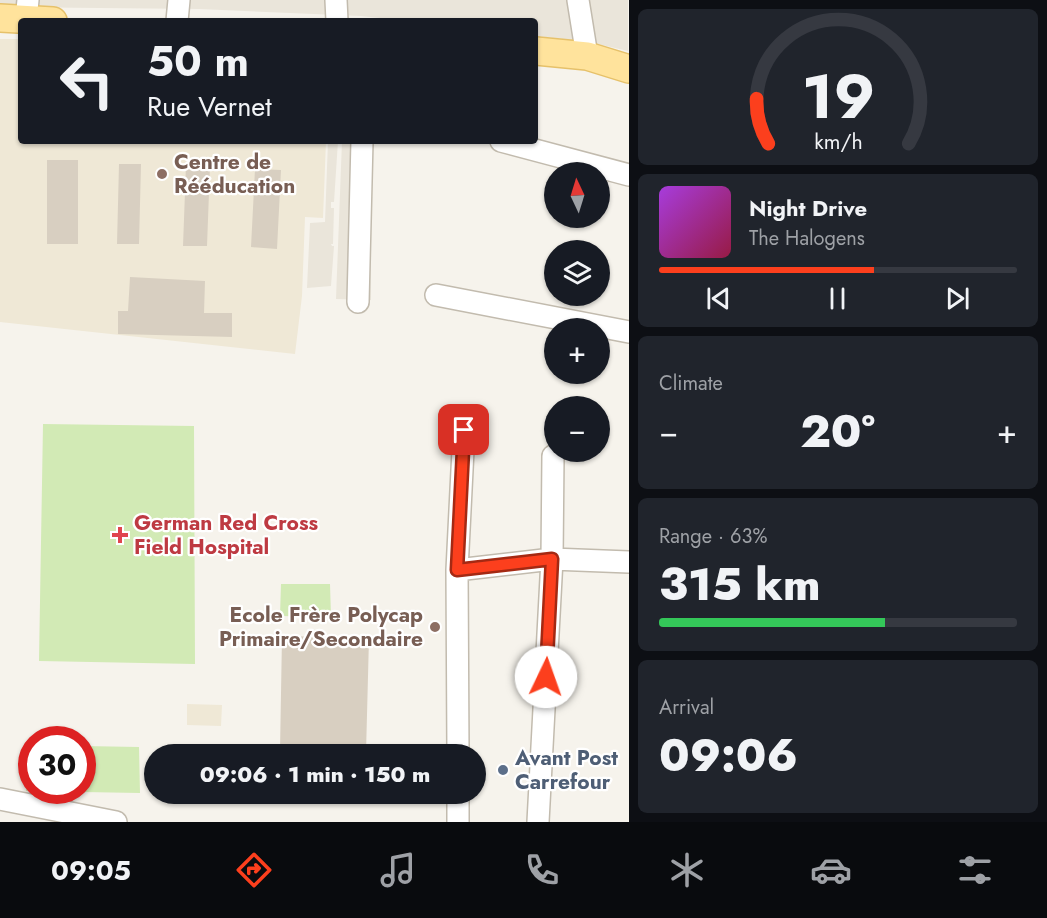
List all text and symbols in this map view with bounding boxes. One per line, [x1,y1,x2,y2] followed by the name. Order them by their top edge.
[147,31,249,92] text: 50 m
[48,42,126,120] icon: left
[801,51,875,141] text: 19
[147,87,272,126] text: Rue Vernet
[814,126,862,157] text: km/h
[174,147,295,201] place label: Centre de Rééducation
[544,162,610,228] north arrow
[544,162,610,462] map controls
[155,167,169,181] marker: Centre de Rééducation
[749,192,867,224] text: Night Drive
[749,224,865,253] text: The Halogens
[544,240,610,306] button: layers
[702,282,735,315] icon: previous
[821,282,854,315] icon: pause
[941,282,974,315] icon: next
[544,318,610,384] button: +
[659,369,723,398] text: Climate
[544,396,610,462] button: −
[800,399,875,464] text: 20°
[438,404,489,455] pin
[659,408,678,455] text: −
[997,408,1017,455] text: +
[447,413,480,446] icon: arrive
[134,508,319,562] place label: German Red Cross Field Hospital
[659,522,767,551] text: Range · 63%
[111,526,129,544] marker: German Red Cross Field Hospital
[659,552,821,617] text: 315 km
[219,600,423,654] place label: Ecole Frère Polycap Primaire/Secondaire
[428,620,442,634] marker: Ecole Frère Polycap Primaire/Secondaire
[514,645,578,709] position arrow
[659,693,714,722] text: Arrival
[659,723,798,788] text: 09:06
[18,726,96,804] speed limit sign: 30
[514,743,618,797] place label: Avant Post Carrefour
[200,758,430,790] text: 09:06 · 1 min · 150 m
[496,763,510,777] marker: Avant Post Carrefour
[233,849,275,891] icon: directions
[377,849,419,891] icon: music
[521,849,563,891] icon: phone
[666,849,708,891] icon: climate
[810,849,852,891] icon: car
[954,849,996,891] icon: filters
[51,851,131,890] text: 09:05

